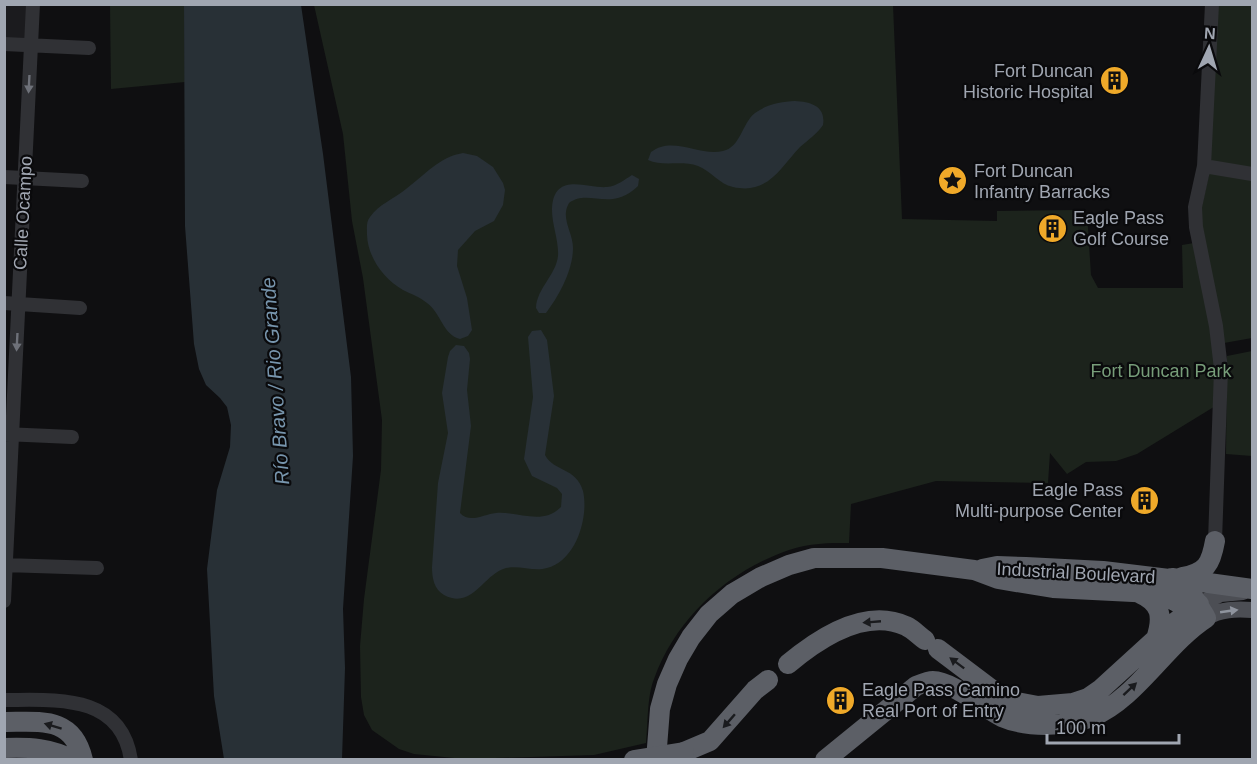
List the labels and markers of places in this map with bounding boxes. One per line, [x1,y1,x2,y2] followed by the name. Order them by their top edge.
[963,61,1093,102] place label: Fort Duncan Historic Hospital
[1098,65,1130,97] building icon: Fort Duncan Historic Hospital
[974,161,1110,202] place label: Fort Duncan Infantry Barracks
[937,165,969,197] place icon: Fort Duncan Infantry Barracks
[1073,208,1169,249] place label: Eagle Pass Golf Course
[1036,212,1068,244] building icon: Eagle Pass Golf Course
[955,480,1123,521] place label: Eagle Pass Multi-purpose Center
[1128,484,1160,516] building icon: Eagle Pass Multi-purpose Center
[862,680,1020,721] place label: Eagle Pass Camino Real Port of Entry
[825,684,857,716] building icon: Eagle Pass Camino Real Port of Entry

